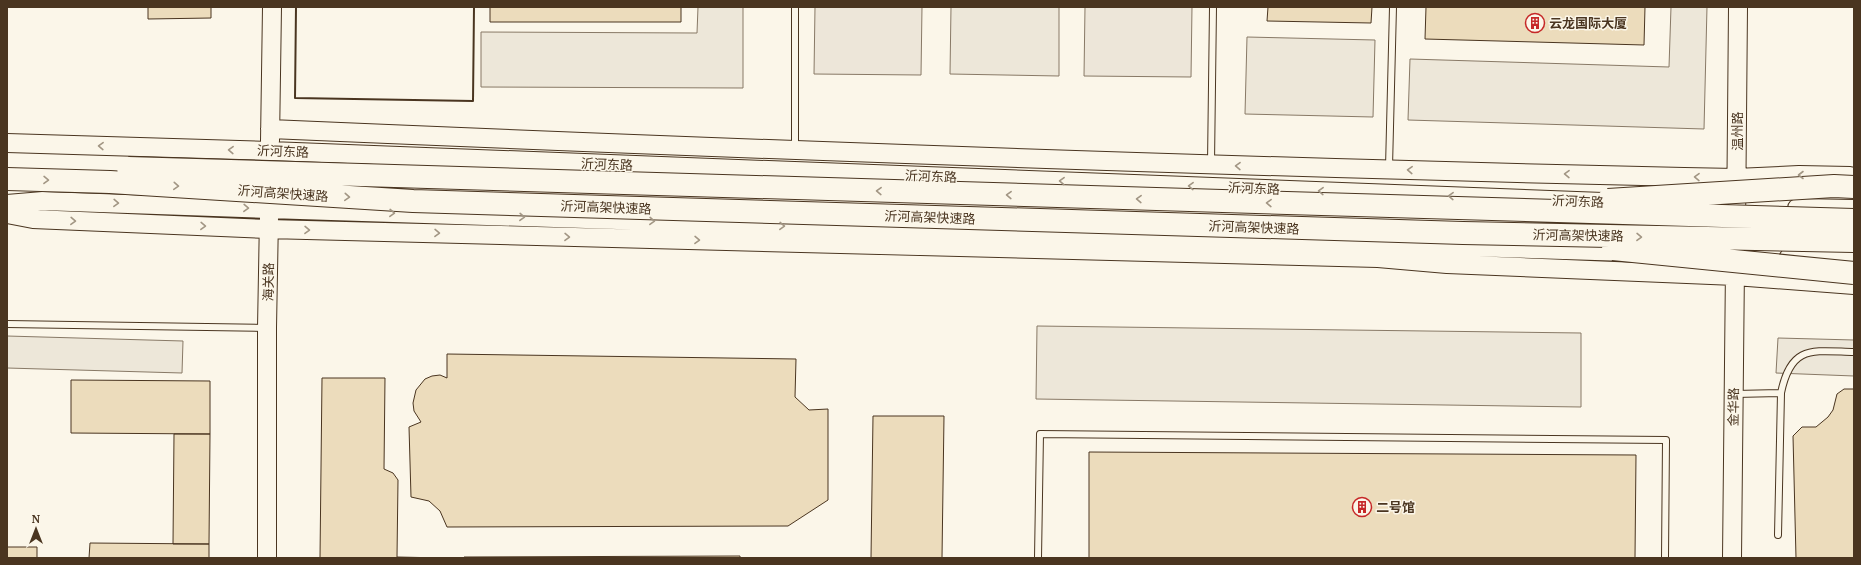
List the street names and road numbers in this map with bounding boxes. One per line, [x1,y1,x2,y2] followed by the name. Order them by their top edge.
[1728,111,1746,151] street label: 温州路
[257,141,309,161] street label: 沂河东路
[581,154,633,174] street label: 沂河东路
[905,166,957,186] street label: 沂河东路
[1228,178,1280,198] street label: 沂河东路
[237,181,329,205] street label: 沂河高架快速路
[1552,191,1604,211] street label: 沂河东路
[560,196,652,218] street label: 沂河高架快速路
[884,206,976,228] street label: 沂河高架快速路
[1208,216,1300,238] street label: 沂河高架快速路
[1532,225,1624,245] street label: 沂河高架快速路
[259,262,277,302] street label: 海关路
[1724,387,1742,427] street label: 金华路

